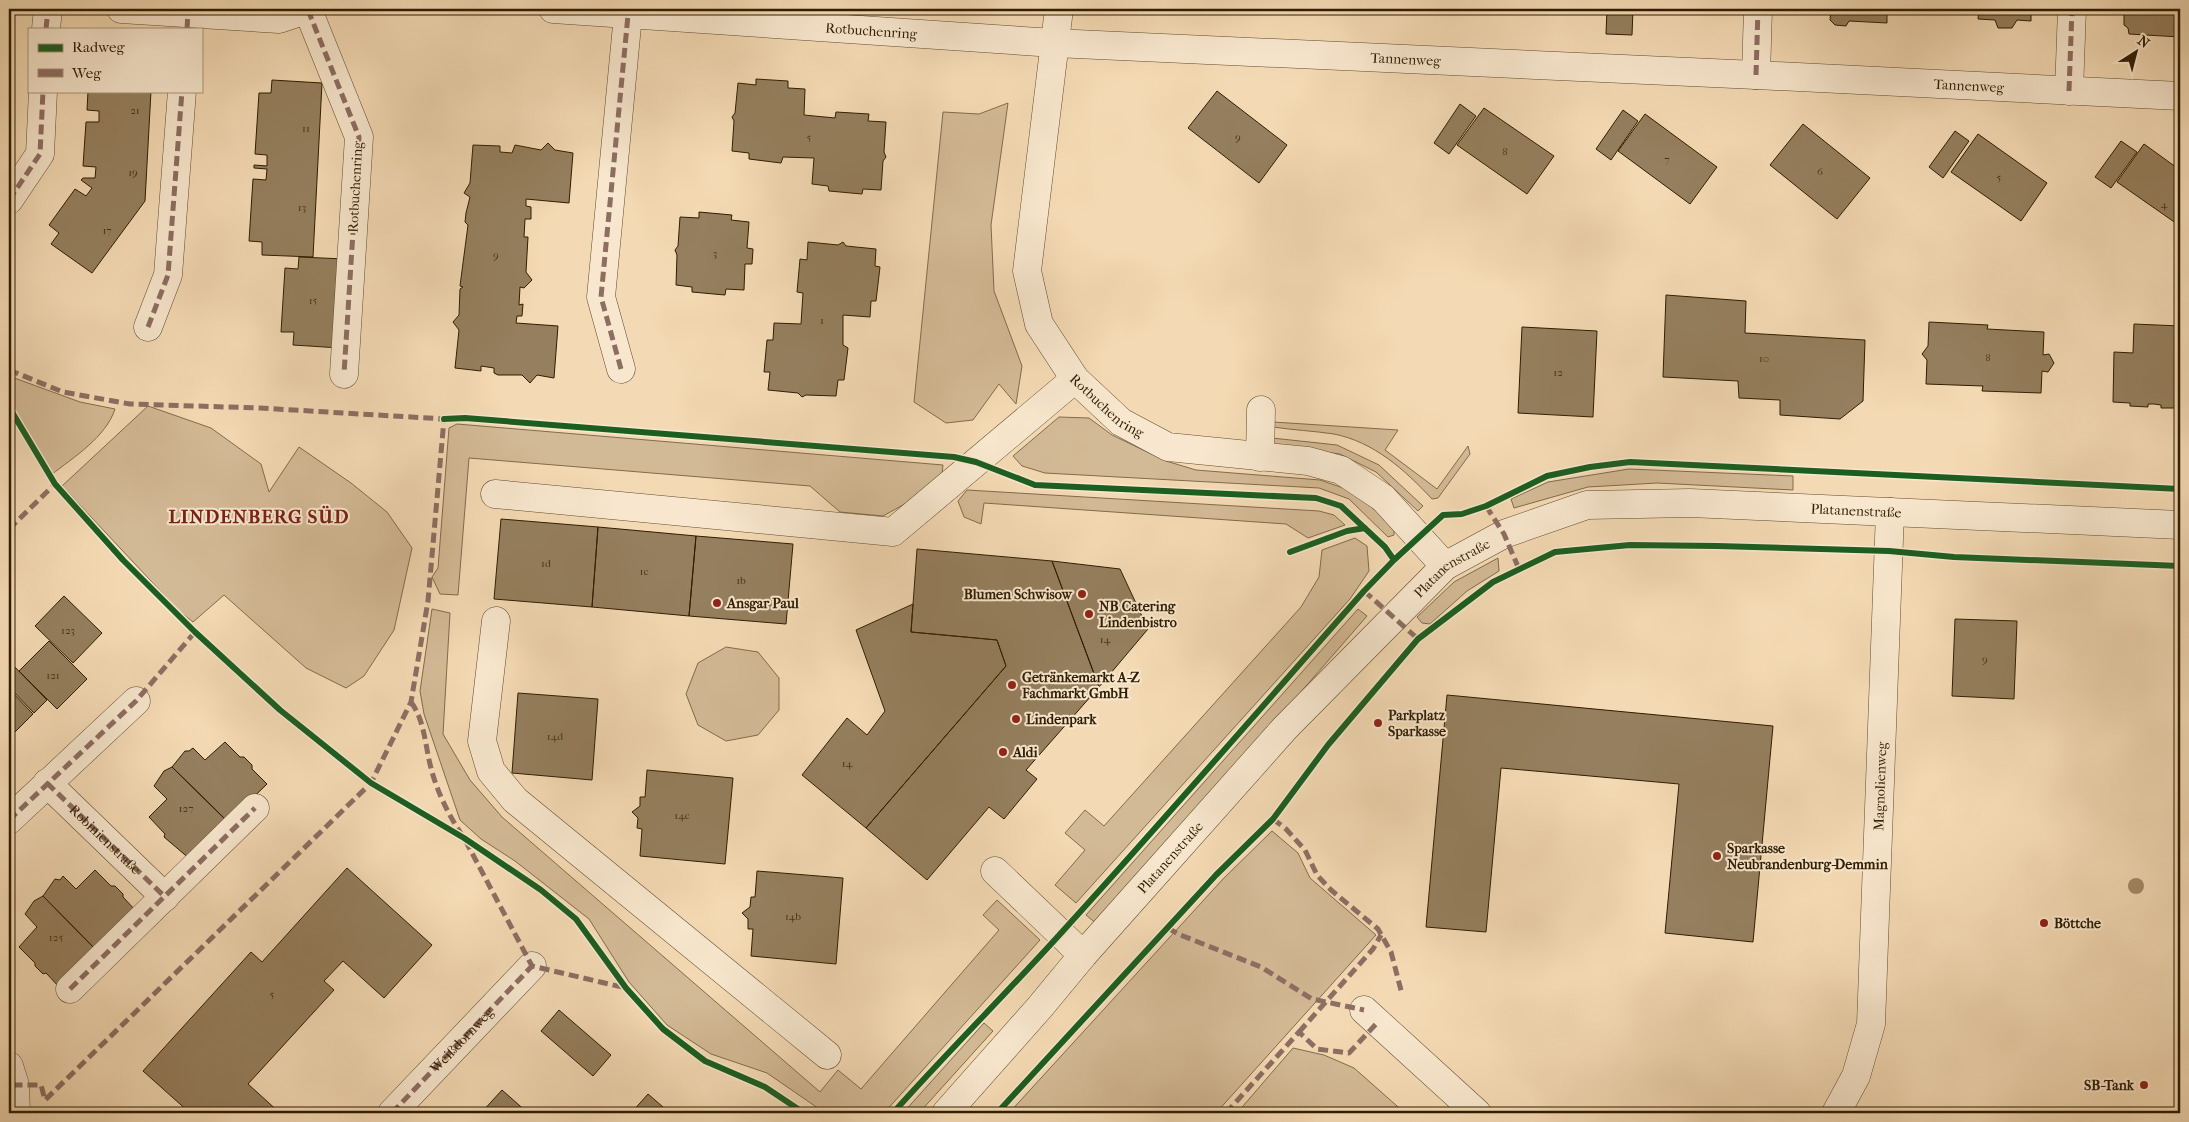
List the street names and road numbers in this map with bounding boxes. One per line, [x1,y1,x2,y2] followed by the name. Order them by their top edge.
[825,20,918,43] street label: Rotbuchenring
[1370,49,1441,70] street label: Tannenweg
[1933,76,2005,96] street label: Tannenweg
[345,140,366,233] street label: Rotbuchenring
[1066,370,1147,442] street label: Rotbuchenring
[1810,500,1902,521] street label: Platanenstraße
[1410,535,1493,602] street label: Platanenstraße
[1870,741,1890,831] street label: Magnolienweg
[66,801,144,878] street label: Robinienstraße
[1134,818,1207,897] street label: Platanenstraße
[426,1003,498,1077] street label: Weißdornweg

